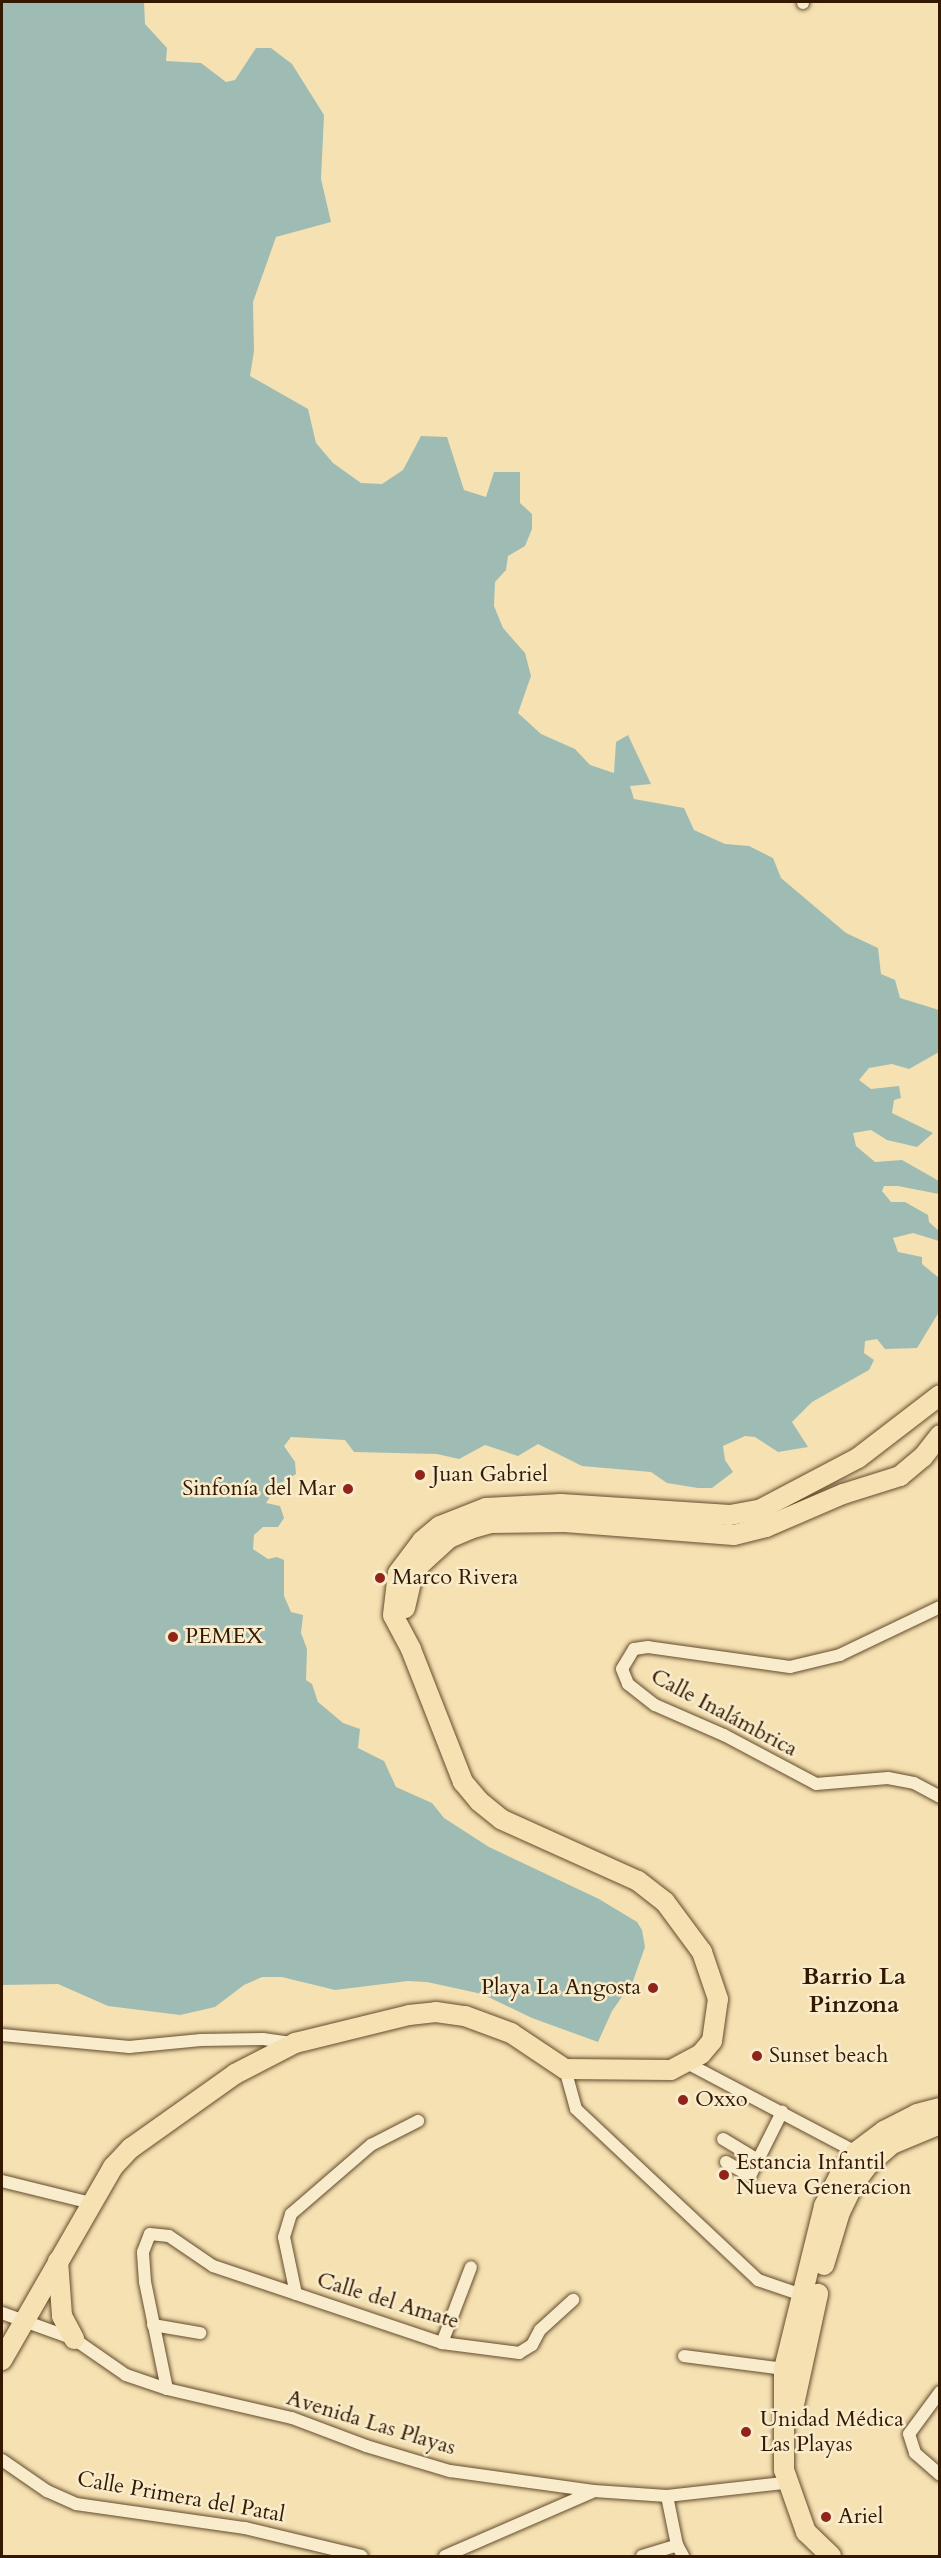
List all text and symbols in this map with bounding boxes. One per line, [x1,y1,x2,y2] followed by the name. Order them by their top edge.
[432,1462,548,1488] place label: Juan Gabriel
[413,1468,427,1482] marker: Juan Gabriel
[182,1476,336,1502] place label: Sinfonía del Mar
[341,1482,355,1496] marker: Sinfonía del Mar
[392,1565,518,1591] place label: Marco Rivera
[373,1571,387,1585] marker: Marco Rivera
[185,1624,263,1650] place label: PEMEX
[166,1630,180,1644] marker: PEMEX
[646,1663,802,1763] street label: Calle Inalámbrica
[802,1963,906,2019] district label: Barrio La Pinzona
[481,1975,641,2001] place label: Playa La Angosta
[646,1981,660,1995] marker: Playa La Angosta
[769,2043,888,2069] place label: Sunset beach
[750,2049,764,2063] marker: Sunset beach
[695,2087,748,2113] place label: Oxxo
[676,2093,690,2107] marker: Oxxo
[736,2149,911,2200] place label: Estancia Infantil Nueva Generacion
[717,2168,731,2182] marker: Estancia Infantil Nueva Generacion
[314,2267,462,2335] street label: Calle del Amate
[283,2385,459,2461] street label: Avenida Las Playas
[760,2406,904,2458] place label: Unidad Médica Las Playas
[737,2423,755,2441] marker: Unidad Médica Las Playas
[75,2466,287,2528] street label: Calle Primera del Patal
[838,2504,883,2530] place label: Ariel
[819,2510,833,2524] marker: Ariel

